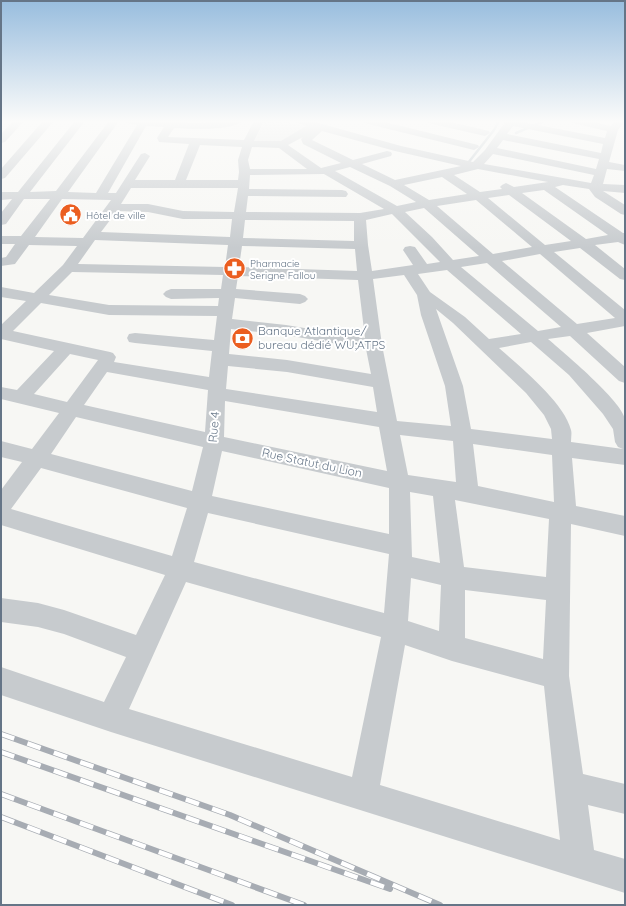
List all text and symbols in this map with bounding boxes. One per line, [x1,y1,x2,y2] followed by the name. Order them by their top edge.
[57,202,83,228] public building icon: Hôtel de ville
[86,209,146,222] place label: Hôtel de ville
[222,256,248,282] pharmacy icon: Pharmacie Serigne Fallou
[250,257,315,282] place label: Pharmacie Serigne Fallou
[258,323,386,352] place label: Banque Atlantique/ bureau dédié WU;ATPS
[229,325,255,351] bank icon: Banque Atlantique/ bureau dédié WU;ATPS
[205,411,222,443] street label: Rue 4
[261,445,363,480] street label: Rue Statut du Lion

